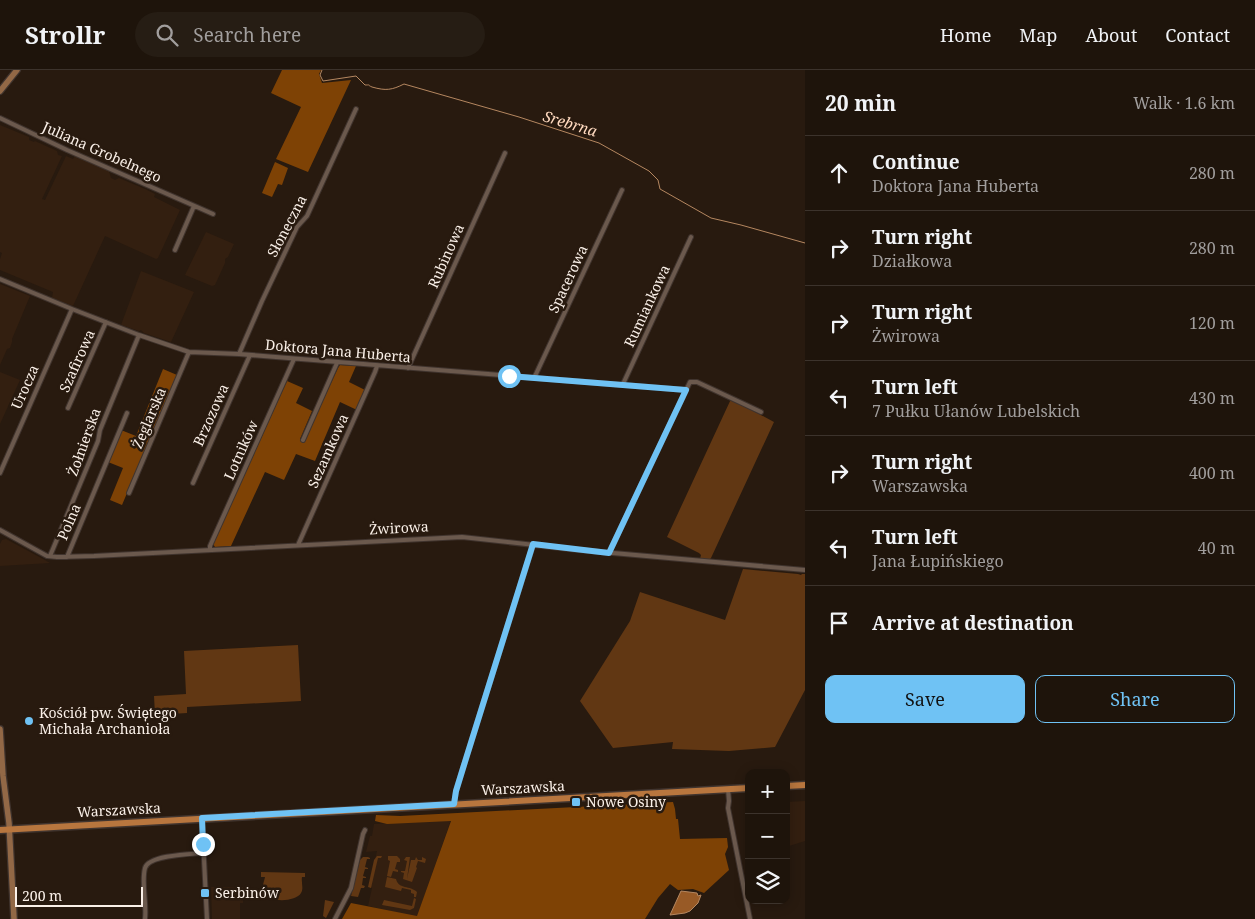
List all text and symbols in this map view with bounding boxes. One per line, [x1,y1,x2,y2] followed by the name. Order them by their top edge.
[135,12,485,57] search box
[25,18,105,51] text: Strollr
[153,21,181,49] icon: search
[193,22,301,48] text: Search here
[940,23,991,47] text: Home
[1019,23,1057,47] text: Map
[1085,23,1137,47] text: About
[1165,23,1230,47] text: Contact
[825,89,896,117] text: 20 min
[1133,92,1235,114] text: Walk · 1.6 km
[541,105,600,141] water label: Srebrna
[39,116,165,186] street label: Juliana Grobelnego
[872,149,960,175] text: Continue
[825,159,853,187] icon: ahead
[1189,162,1235,184] text: 280 m
[872,175,1039,197] text: Doktora Jana Huberta
[262,191,311,260] street label: Słoneczna
[423,221,468,291] street label: Rubinowa
[872,224,972,250] text: Turn right
[825,234,853,262] icon: right
[1189,237,1235,259] text: 280 m
[543,242,592,316] street label: Spacerowa
[872,250,952,272] text: Działkowa
[619,262,674,350] street label: Rumiankowa
[872,299,972,325] text: Turn right
[825,309,853,337] icon: right
[1189,312,1235,334] text: 120 m
[872,325,940,347] text: Żwirowa
[54,326,99,395] street label: Szafirowa
[264,335,412,366] street label: Doktora Jana Huberta
[6,362,43,412] street label: Urocza
[498,365,521,388] route start
[872,374,958,400] text: Turn left
[188,381,233,449] street label: Brzozowa
[127,384,170,451] street label: Żeglarska
[825,384,853,412] icon: left
[1189,387,1235,409] text: 430 m
[872,400,1080,422] text: 7 Pułku Ułanów Lubelskich
[62,405,105,478] street label: Żołnierska
[303,411,352,491] street label: Sezamkowa
[219,416,262,483] street label: Lotników
[872,449,972,475] text: Turn right
[825,459,853,487] icon: right
[1189,462,1235,484] text: 400 m
[872,475,968,497] text: Warszawska
[52,501,85,543] street label: Polna
[369,516,429,539] street label: Żwirowa
[872,524,958,550] text: Turn left
[825,534,853,562] icon: left
[1198,537,1235,559] text: 40 m
[872,550,1004,572] text: Jana Łupińskiego
[825,609,853,637] icon: arrive
[872,610,1074,636] text: Arrive at destination
[825,675,1025,723] button: Save
[1035,675,1235,723] button: Share
[39,703,177,738] place label: Kościół pw. Świętego Michała Archanioła
[23,715,35,727] marker: Kościół pw. Świętego Michała Archanioła
[745,769,790,904] map controls
[745,769,790,814] button: +
[481,776,566,799] street label: Warszawska
[586,792,666,811] place label: Nowe Osiny
[570,796,582,808] marker: Nowe Osiny
[77,798,162,821] street label: Warszawska
[745,814,790,859] button: −
[192,833,215,856] route end
[745,859,790,904] button: layers
[215,883,280,902] place label: Serbinów
[15,884,142,907] scale bar
[22,886,62,905] text: 200 m
[199,887,211,899] marker: Serbinów

